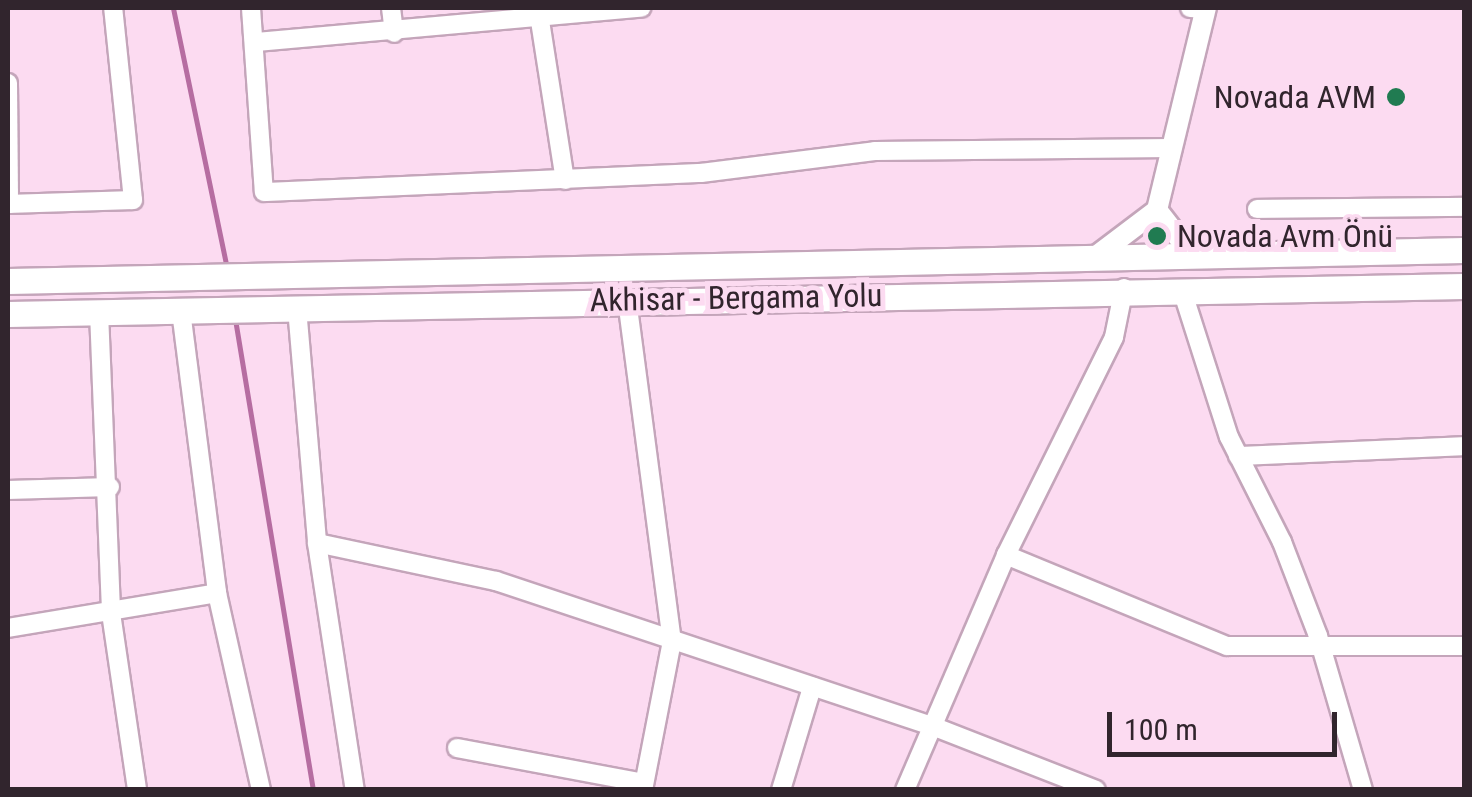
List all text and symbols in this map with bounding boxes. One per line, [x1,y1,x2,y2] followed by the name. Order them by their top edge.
[1214,78,1376,116] place label: Novada AVM
[1385,86,1407,108] marker: Novada AVM
[1177,217,1393,255] place label: Novada Avm Önü
[1146,225,1168,247] marker: Novada Avm Önü
[589,276,883,320] street label: Akhisar - Bergama Yolu
[1112,692,1342,754] scale bar
[1124,712,1198,747] text: 100 m

